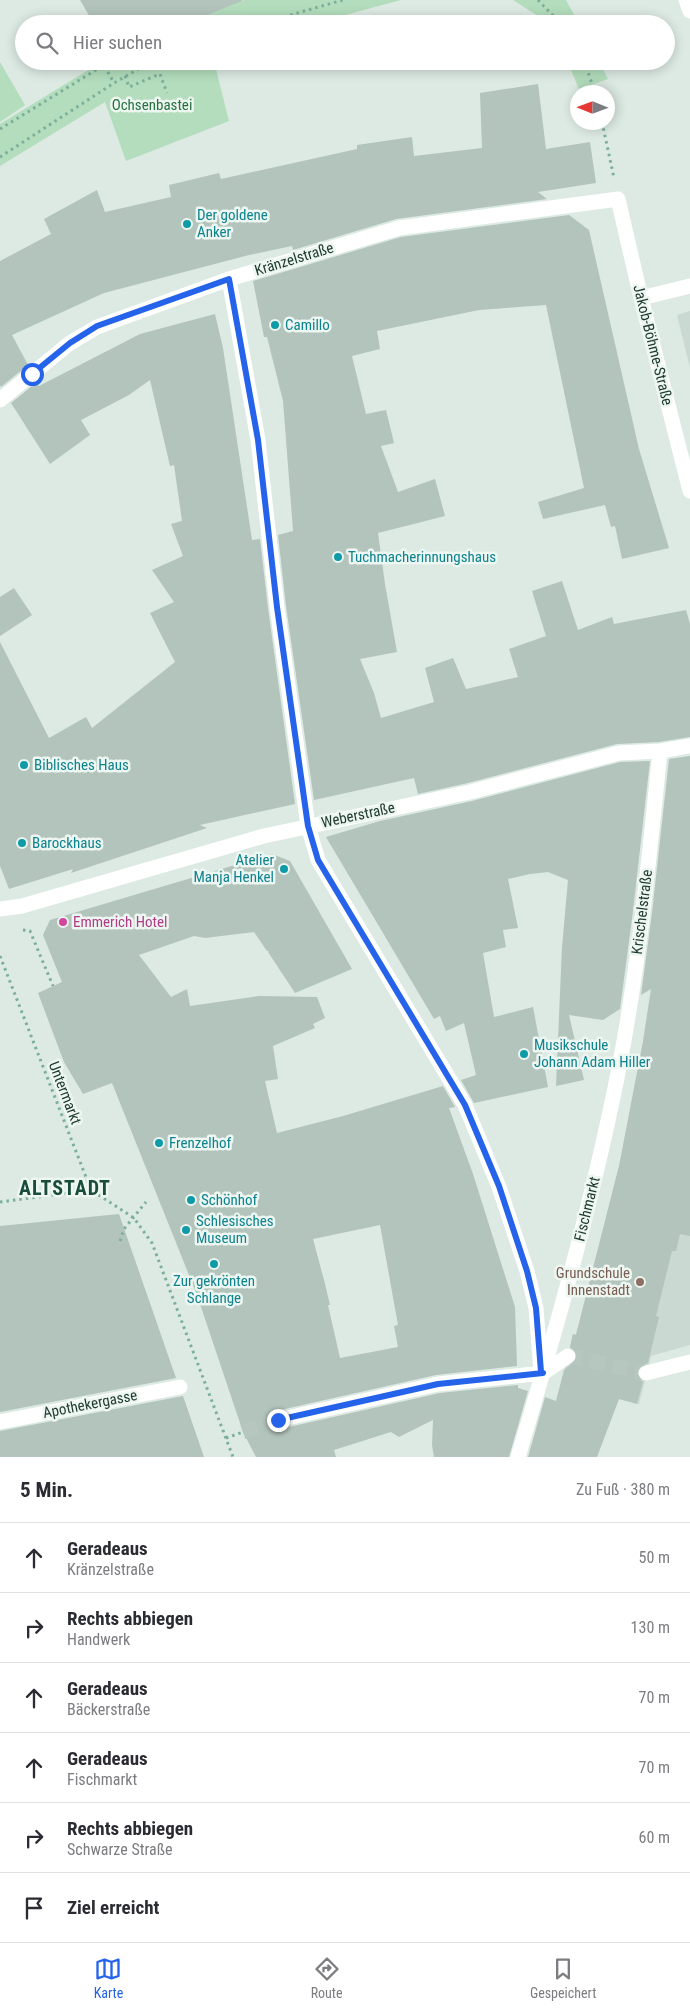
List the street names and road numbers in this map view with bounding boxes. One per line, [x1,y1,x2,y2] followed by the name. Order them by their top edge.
[252,238,336,280] street label: Kränzelstraße
[629,283,677,407] street label: Jakob-Böhme-Straße
[320,798,396,832] street label: Weberstraße
[628,869,656,955] street label: Krischelstraße
[45,1059,85,1127] street label: Untermarkt
[570,1175,604,1243] street label: Fischmarkt
[41,1386,139,1422] street label: Apothekergasse

